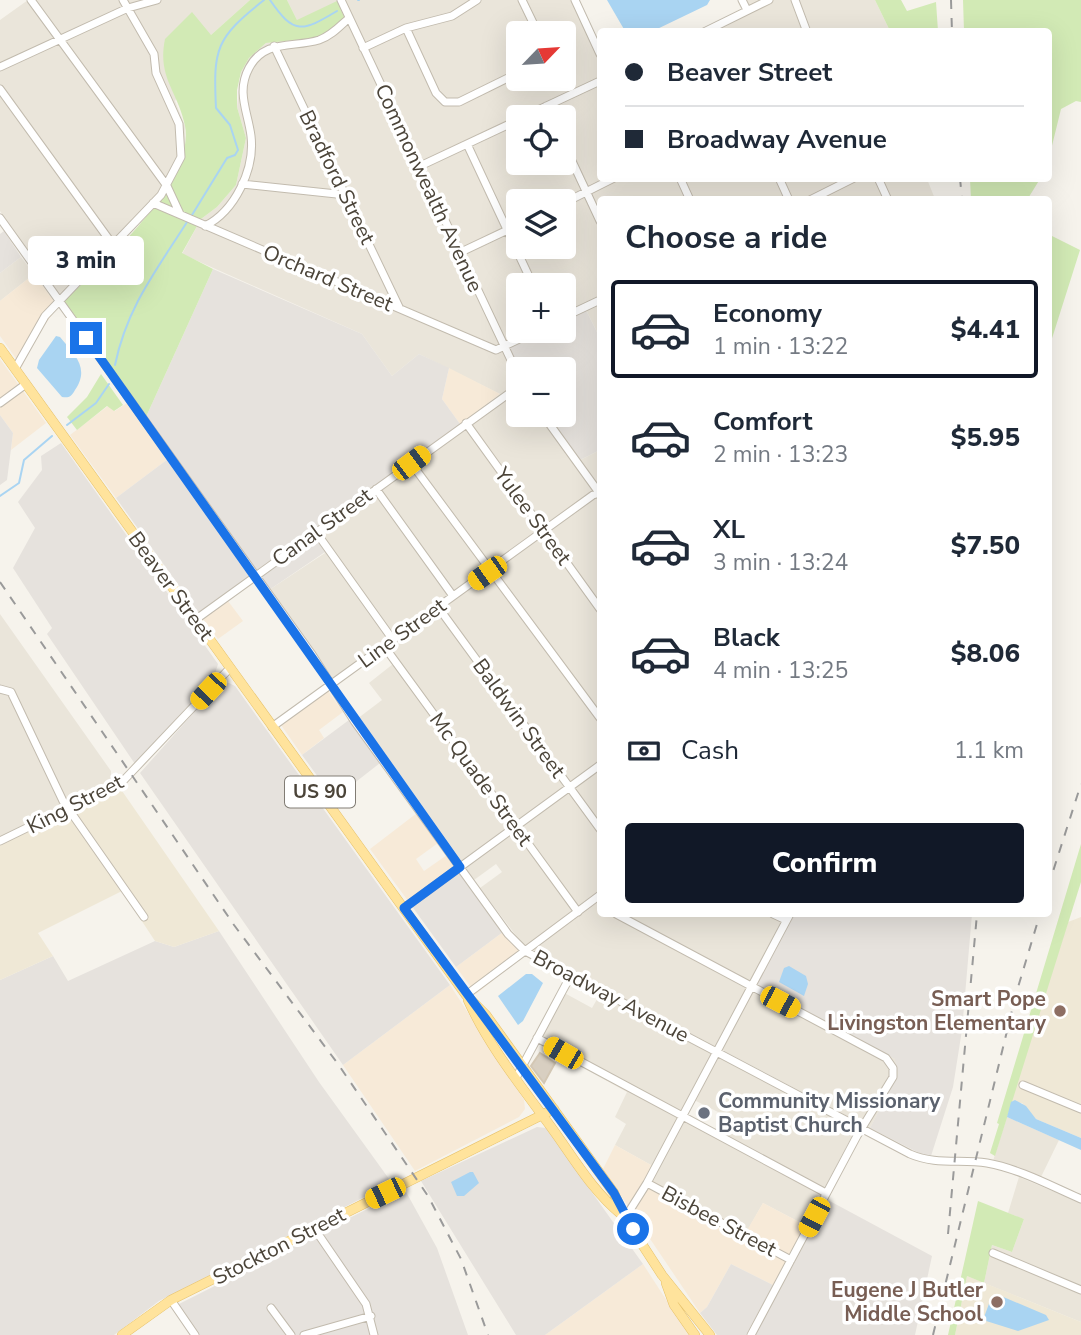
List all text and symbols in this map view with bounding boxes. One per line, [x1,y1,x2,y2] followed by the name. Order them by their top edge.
[506,21,576,91] north arrow
[506,21,576,427] map controls
[667,55,832,90] text: Beaver Street
[368,79,490,297] street label: Commonwealth Avenue
[292,105,382,249] street label: Bradford Street
[506,105,576,175] button: locate
[667,122,887,157] text: Broadway Avenue
[506,189,576,259] button: layers
[625,216,827,259] text: Choose a ride
[28,236,144,286] callout: 3 min
[259,238,398,318] street label: Orchard Street
[56,245,116,276] text: 3 min
[506,273,576,343] button: +
[713,296,822,331] text: Economy
[629,298,692,361] icon: car
[951,312,1020,347] text: $4.41
[70,322,102,354] route end
[713,331,848,362] text: 1 min · 13:22
[506,357,576,427] button: −
[713,404,813,439] text: Comfort
[629,406,692,469] icon: car
[951,420,1020,455] text: $5.95
[713,439,848,470] text: 2 min · 13:23
[388,442,435,484] car
[488,461,578,571] street label: Yulee Street
[266,481,378,573] street label: Canal Street
[713,512,745,547] text: XL
[629,514,692,577] icon: car
[122,526,220,647] street label: Beaver Street
[951,528,1020,563] text: $7.50
[713,547,848,578] text: 3 min · 13:24
[464,552,511,594] car
[352,591,452,674] street label: Line Street
[713,620,780,655] text: Black
[629,622,692,685] icon: car
[951,636,1020,671] text: $8.06
[466,653,572,784] street label: Baldwin Street
[713,655,848,686] text: 4 min · 13:25
[186,668,231,714] car
[423,707,539,852] street label: Mc Quade Street
[625,732,663,770] icon: cash
[681,733,739,768] text: Cash
[954,735,1024,766] text: 1.1 km
[22,767,129,840] street label: King Street
[285,776,355,807] road number: US 90
[625,823,1024,903] button: Confirm
[528,943,694,1049] street label: Broadway Avenue
[757,983,804,1021] car
[827,985,1047,1037] place label: Smart Pope Livingston Elementary
[1052,1003,1068,1019] marker: Smart Pope Livingston Elementary
[540,1033,587,1073] car
[718,1087,941,1139] place label: Community Missionary Baptist Church
[696,1105,712,1121] marker: Community Missionary Baptist Church
[362,1174,409,1212] car
[657,1179,782,1263] street label: Bisbee Street
[795,1194,834,1240] car
[208,1200,351,1291] street label: Stockton Street
[617,1213,649,1245] route start
[831,1276,984,1328] place label: Eugene J Butler Middle School
[989,1294,1005,1310] marker: Eugene J Butler Middle School

